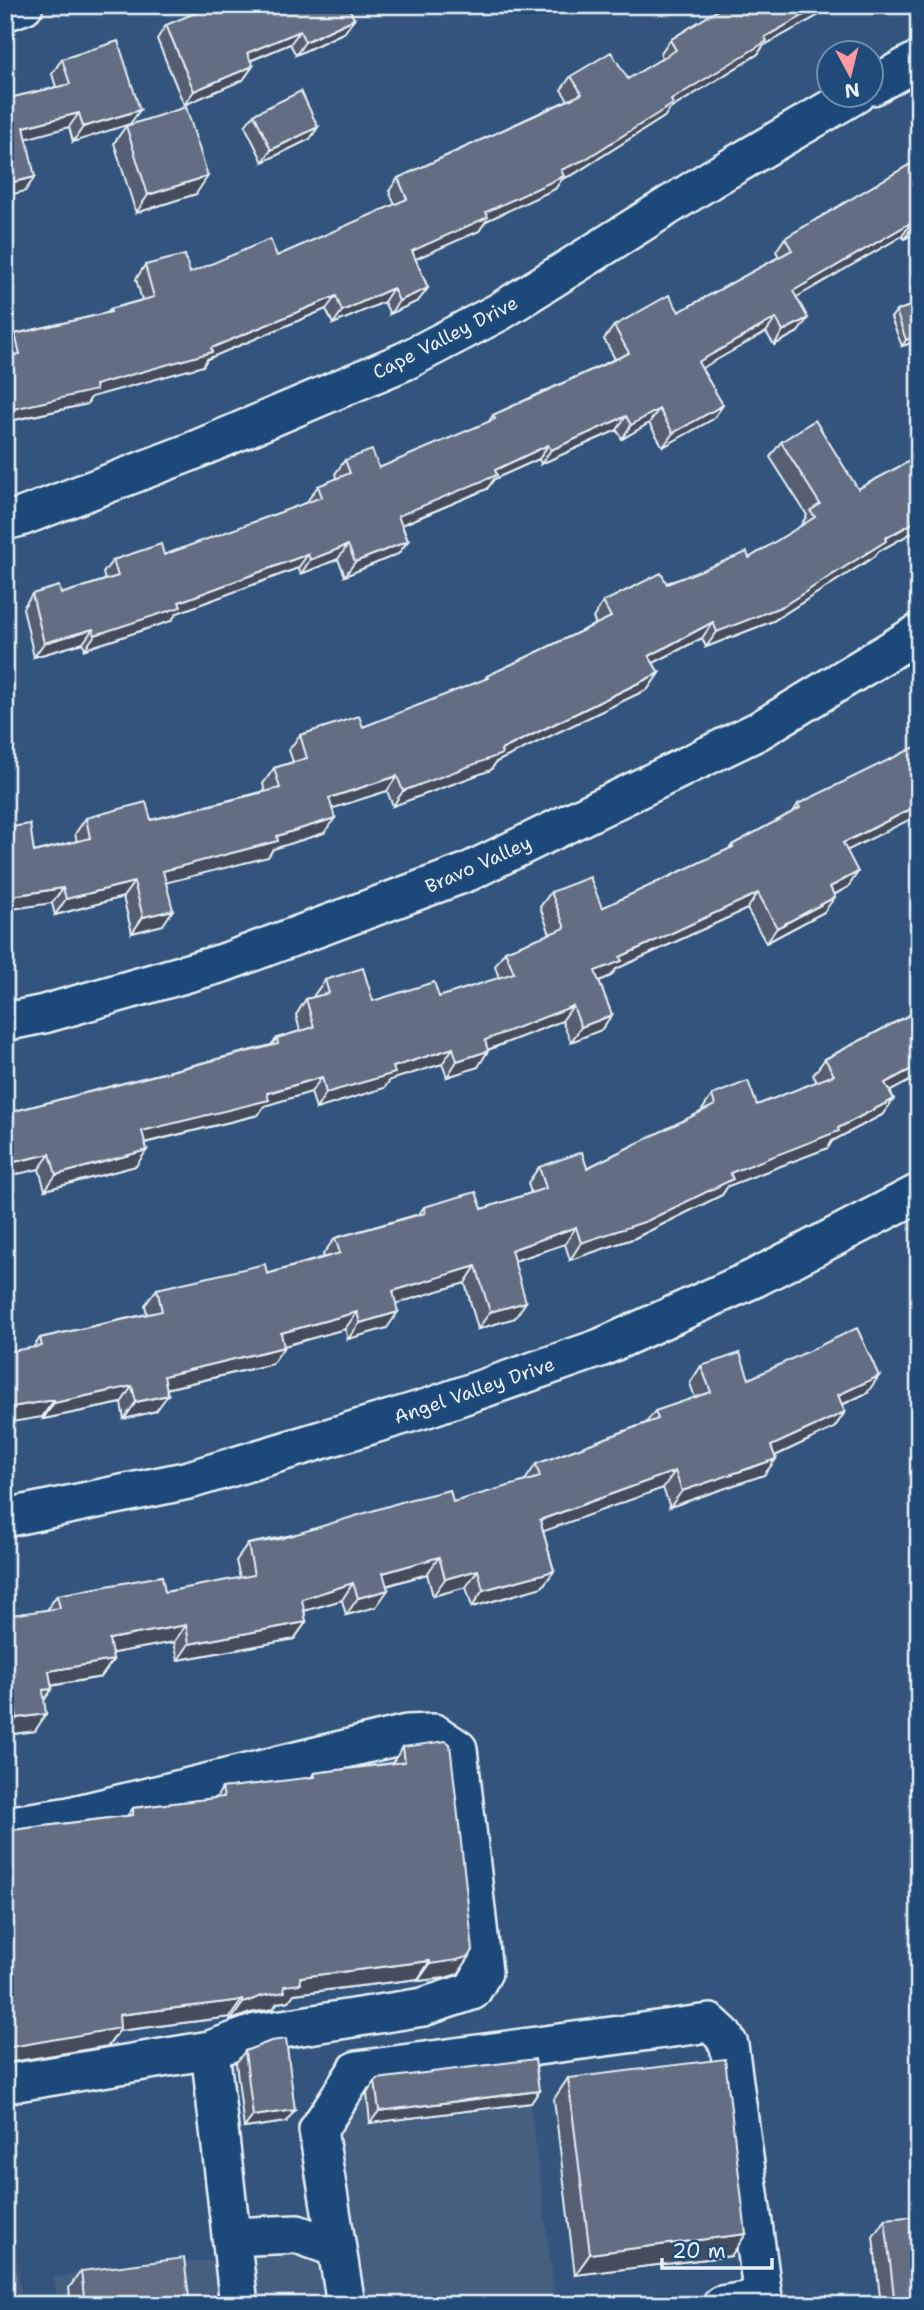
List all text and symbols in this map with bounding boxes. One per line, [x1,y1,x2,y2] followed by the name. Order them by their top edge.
[816,38,886,108] north arrow
[843,77,861,104] text: N
[368,290,522,385] street label: Cape Valley Drive
[421,830,535,899] street label: Bravo Valley
[391,1351,558,1430] street label: Angel Valley Drive
[662,2226,772,2270] scale bar
[672,2237,726,2265] text: 20 m

